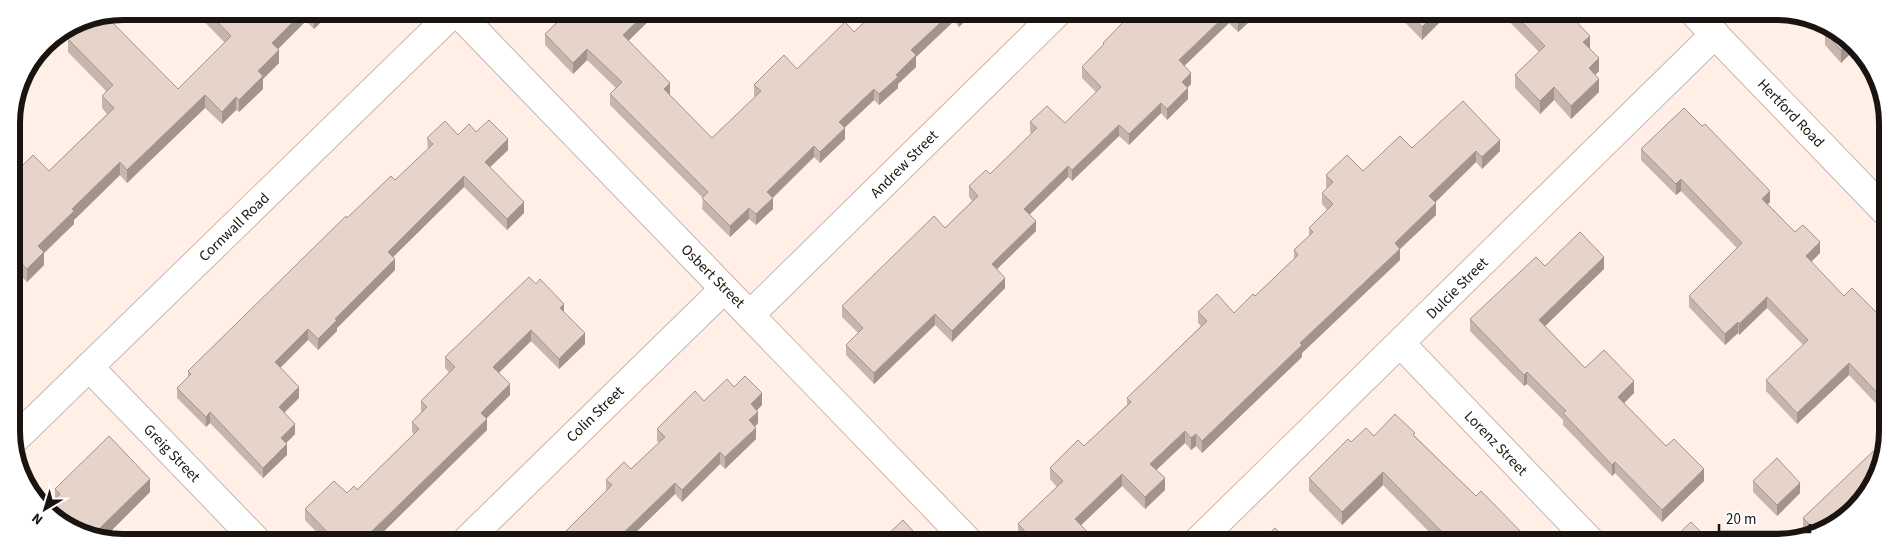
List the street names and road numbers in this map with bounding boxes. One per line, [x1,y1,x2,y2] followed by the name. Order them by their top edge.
[1752,74,1829,152] street label: Hertford Road
[866,126,943,203] street label: Andrew Street
[194,188,274,267] street label: Cornwall Road
[676,240,749,313] street label: Osbert Street
[1422,253,1493,324] street label: Dulcie Street
[562,381,629,447] street label: Colin Street
[1459,406,1532,480] street label: Lorenz Street
[139,420,205,487] street label: Greig Street

